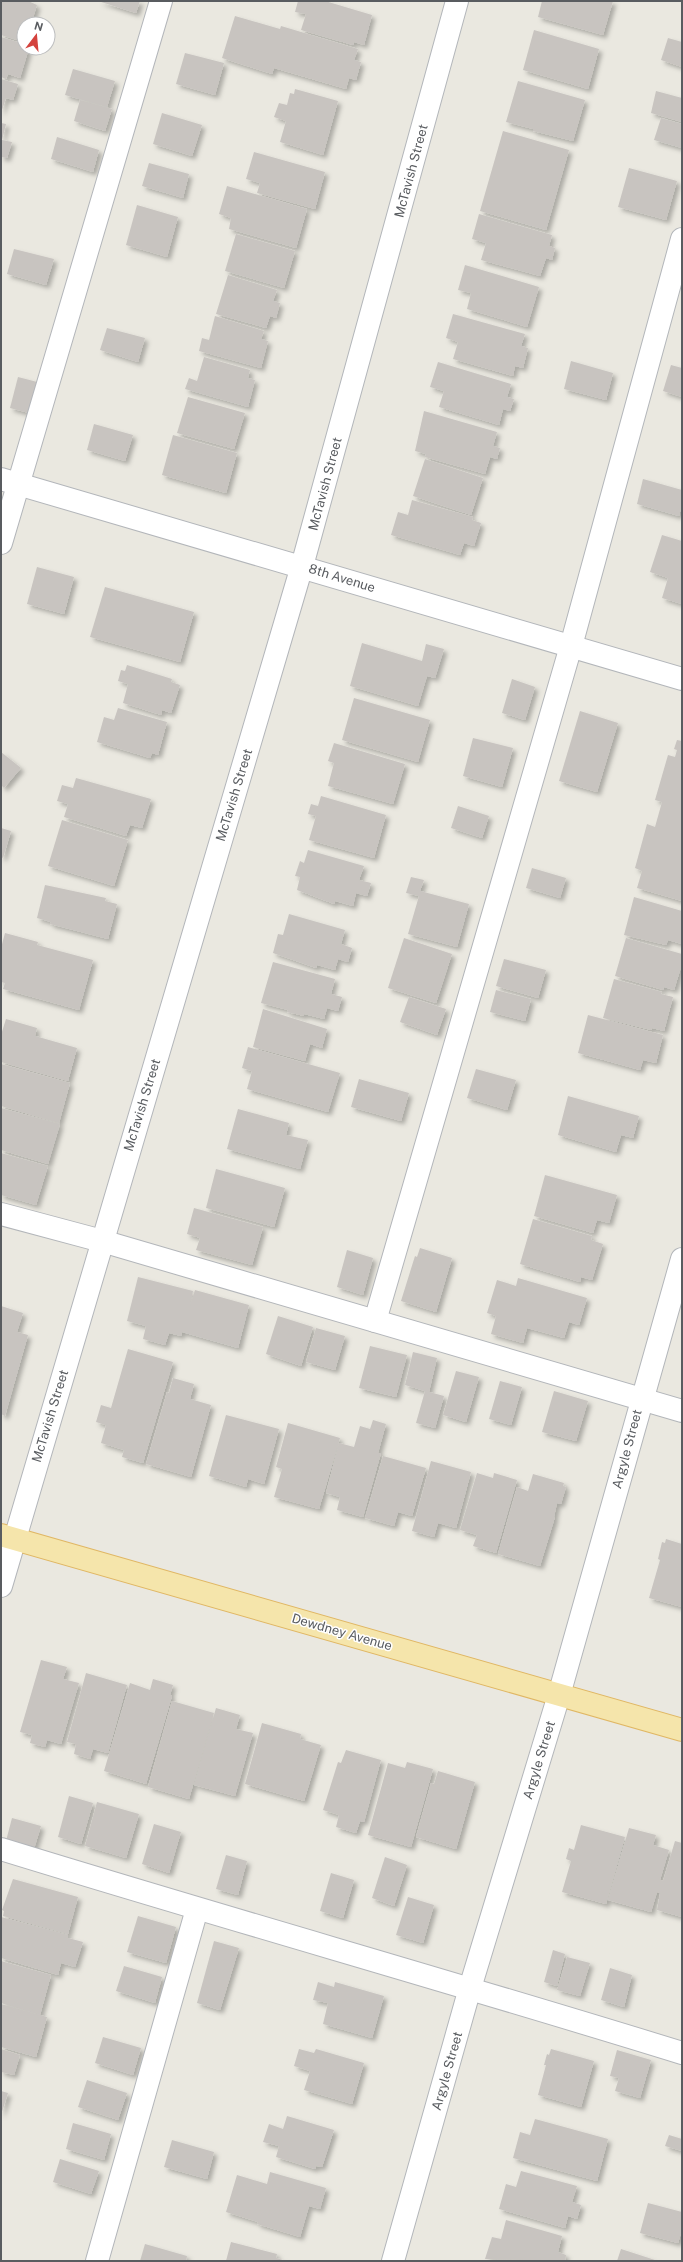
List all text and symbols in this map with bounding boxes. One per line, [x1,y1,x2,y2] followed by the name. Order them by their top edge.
[16,16,56,56] north arrow
[33,19,45,33] text: N
[391,123,431,219] street label: McTavish Street
[305,436,345,532] street label: McTavish Street
[307,561,377,595] street label: 8th Avenue
[213,747,255,843] street label: McTavish Street
[121,1057,163,1153] street label: McTavish Street
[29,1368,71,1464] street label: McTavish Street
[609,1408,645,1490] street label: Argyle Street
[290,1611,394,1653] street label: Dewdney Avenue
[520,1719,558,1801] street label: Argyle Street
[429,2030,465,2112] street label: Argyle Street

